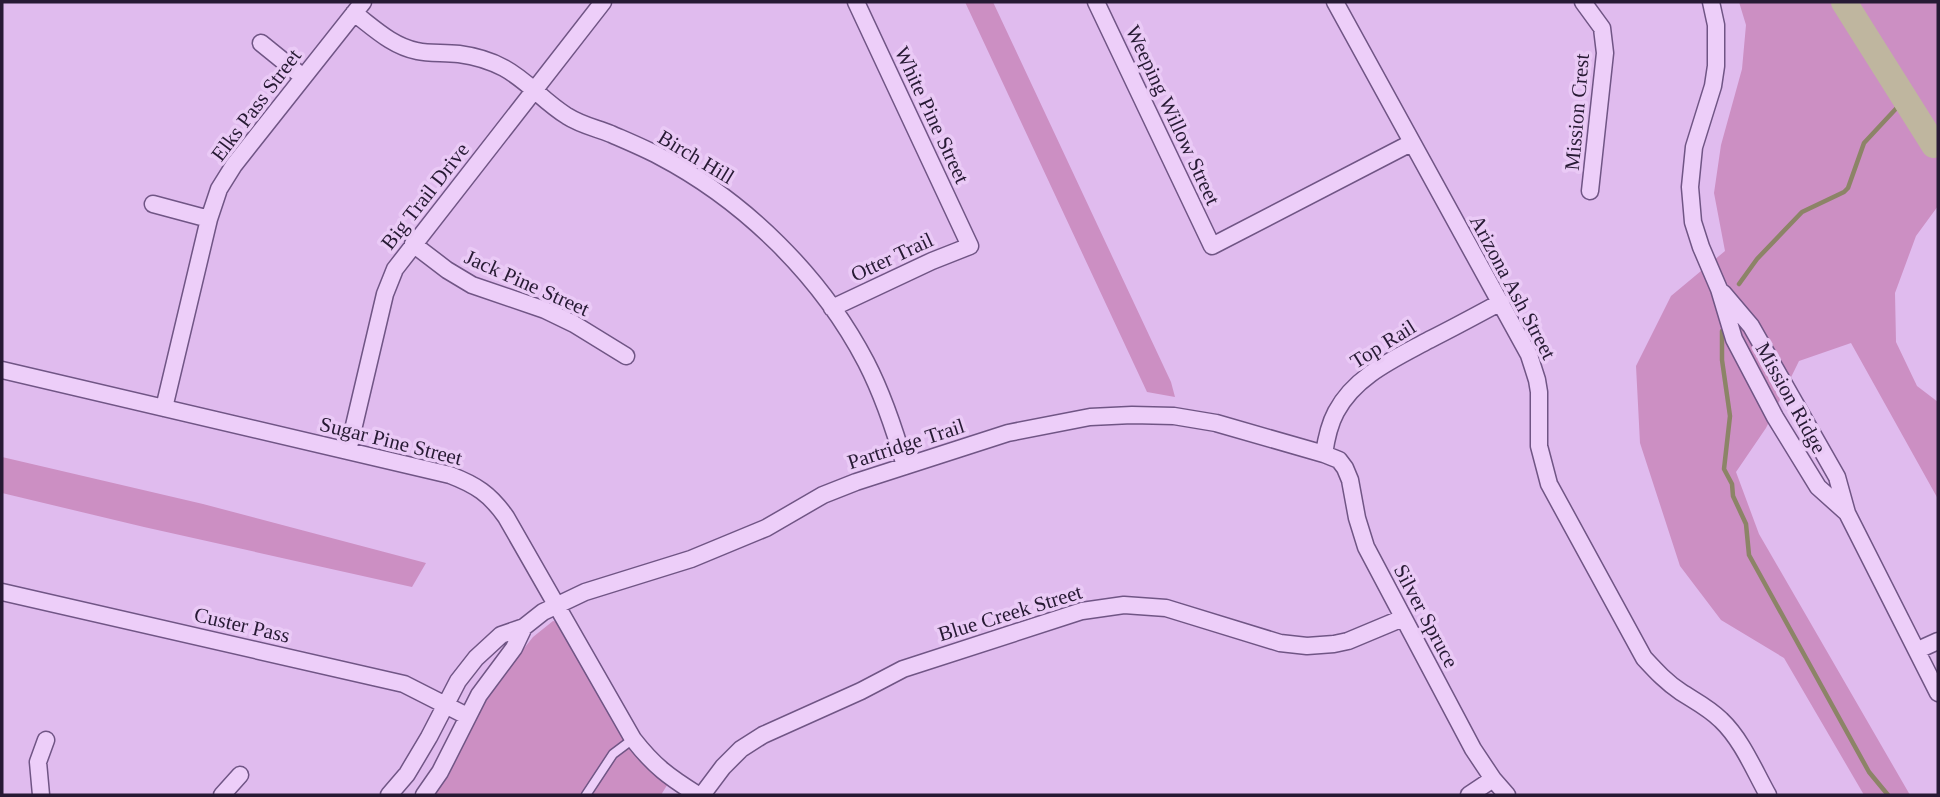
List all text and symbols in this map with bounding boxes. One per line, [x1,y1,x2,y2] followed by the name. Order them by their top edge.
[1121,21,1225,209] street label: Weeping Willow Street
[890,43,974,187] street label: White Pine Street
[206,44,306,166] street label: Elks Pass Street
[1560,52,1594,171] street label: Mission Crest
[654,125,739,189] street label: Birch Hill
[376,138,474,254] street label: Big Trail Drive
[1465,211,1561,363] street label: Arizona Ash Street
[847,227,937,286] street label: Otter Trail
[461,245,593,321] street label: Jack Pine Street
[1346,314,1420,373] street label: Top Rail
[1751,338,1831,458] street label: Mission Ridge
[317,412,465,470] street label: Sugar Pine Street
[844,414,968,474] street label: Partridge Trail
[1389,560,1463,672] street label: Silver Spruce
[935,580,1085,646] street label: Blue Creek Street
[192,602,292,648] street label: Custer Pass

